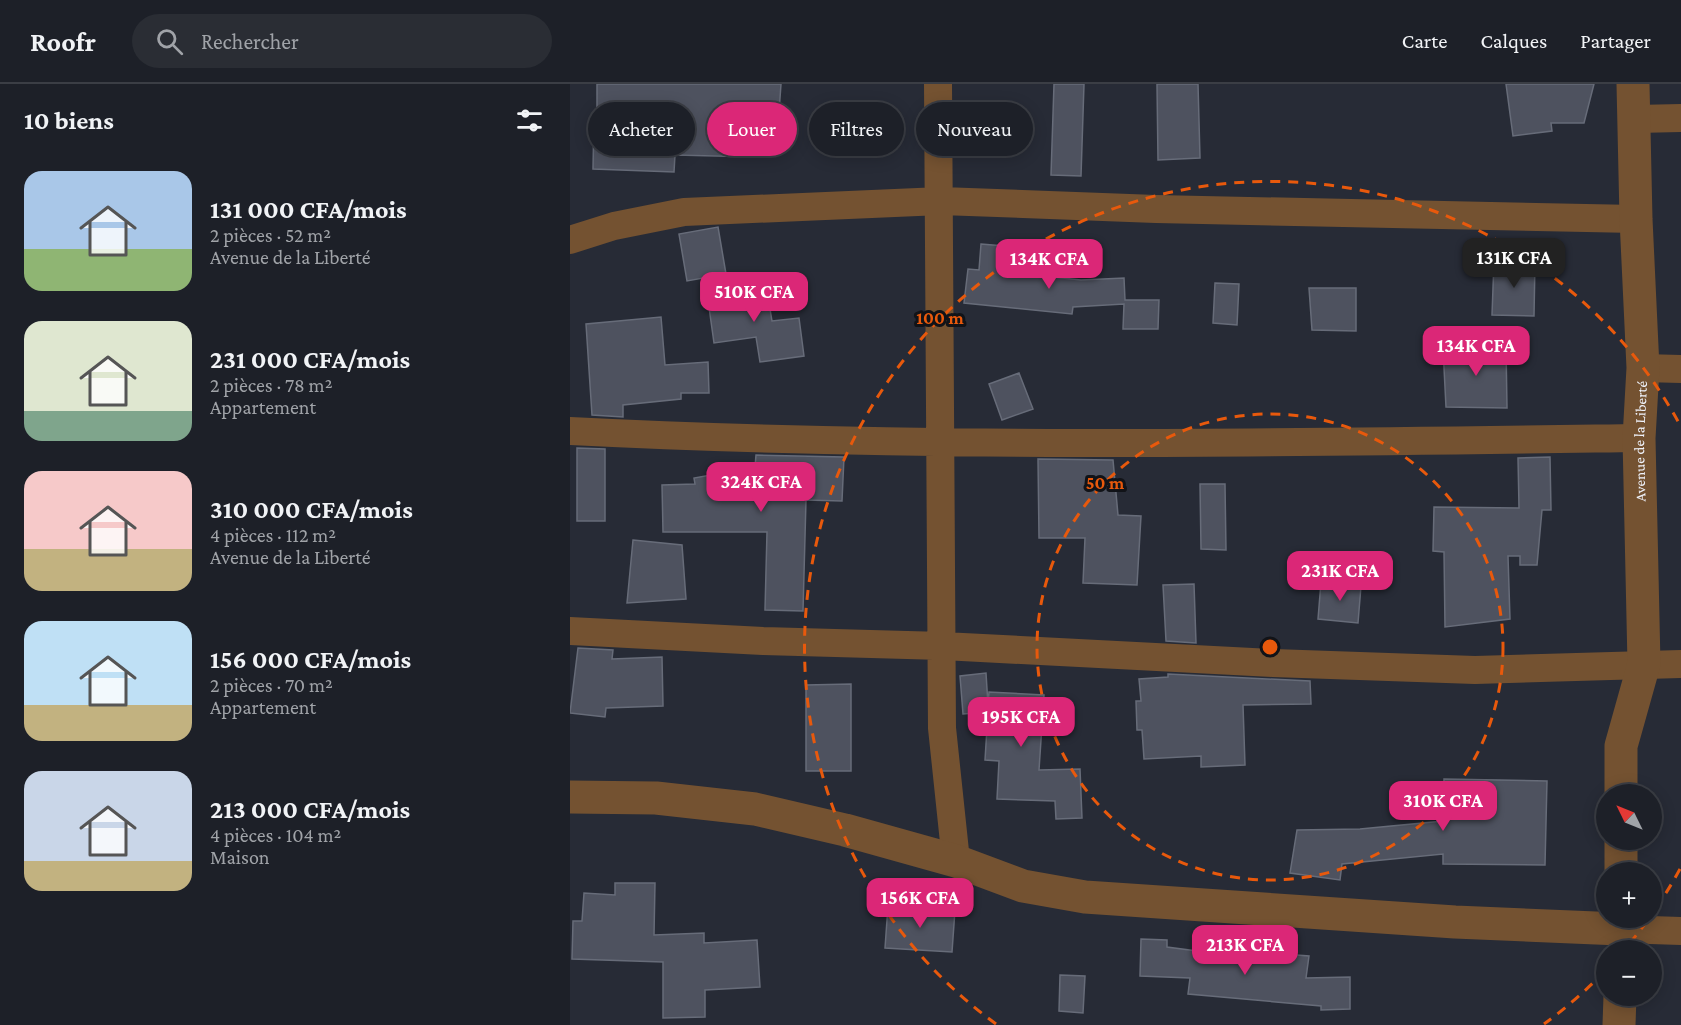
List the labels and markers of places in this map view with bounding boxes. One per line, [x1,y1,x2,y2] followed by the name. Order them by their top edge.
[1452,238,1576,289] pin: 131K CFA
[987,239,1111,290] pin: 134K CFA
[692,272,816,323] pin: 510K CFA
[1414,326,1538,377] pin: 134K CFA
[699,462,823,513] pin: 324K CFA
[1278,551,1402,602] pin: 231K CFA
[1260,637,1280,657] centre of rings
[959,697,1083,748] pin: 195K CFA
[1381,781,1505,832] pin: 310K CFA
[858,878,982,929] pin: 156K CFA
[1183,925,1307,976] pin: 213K CFA

